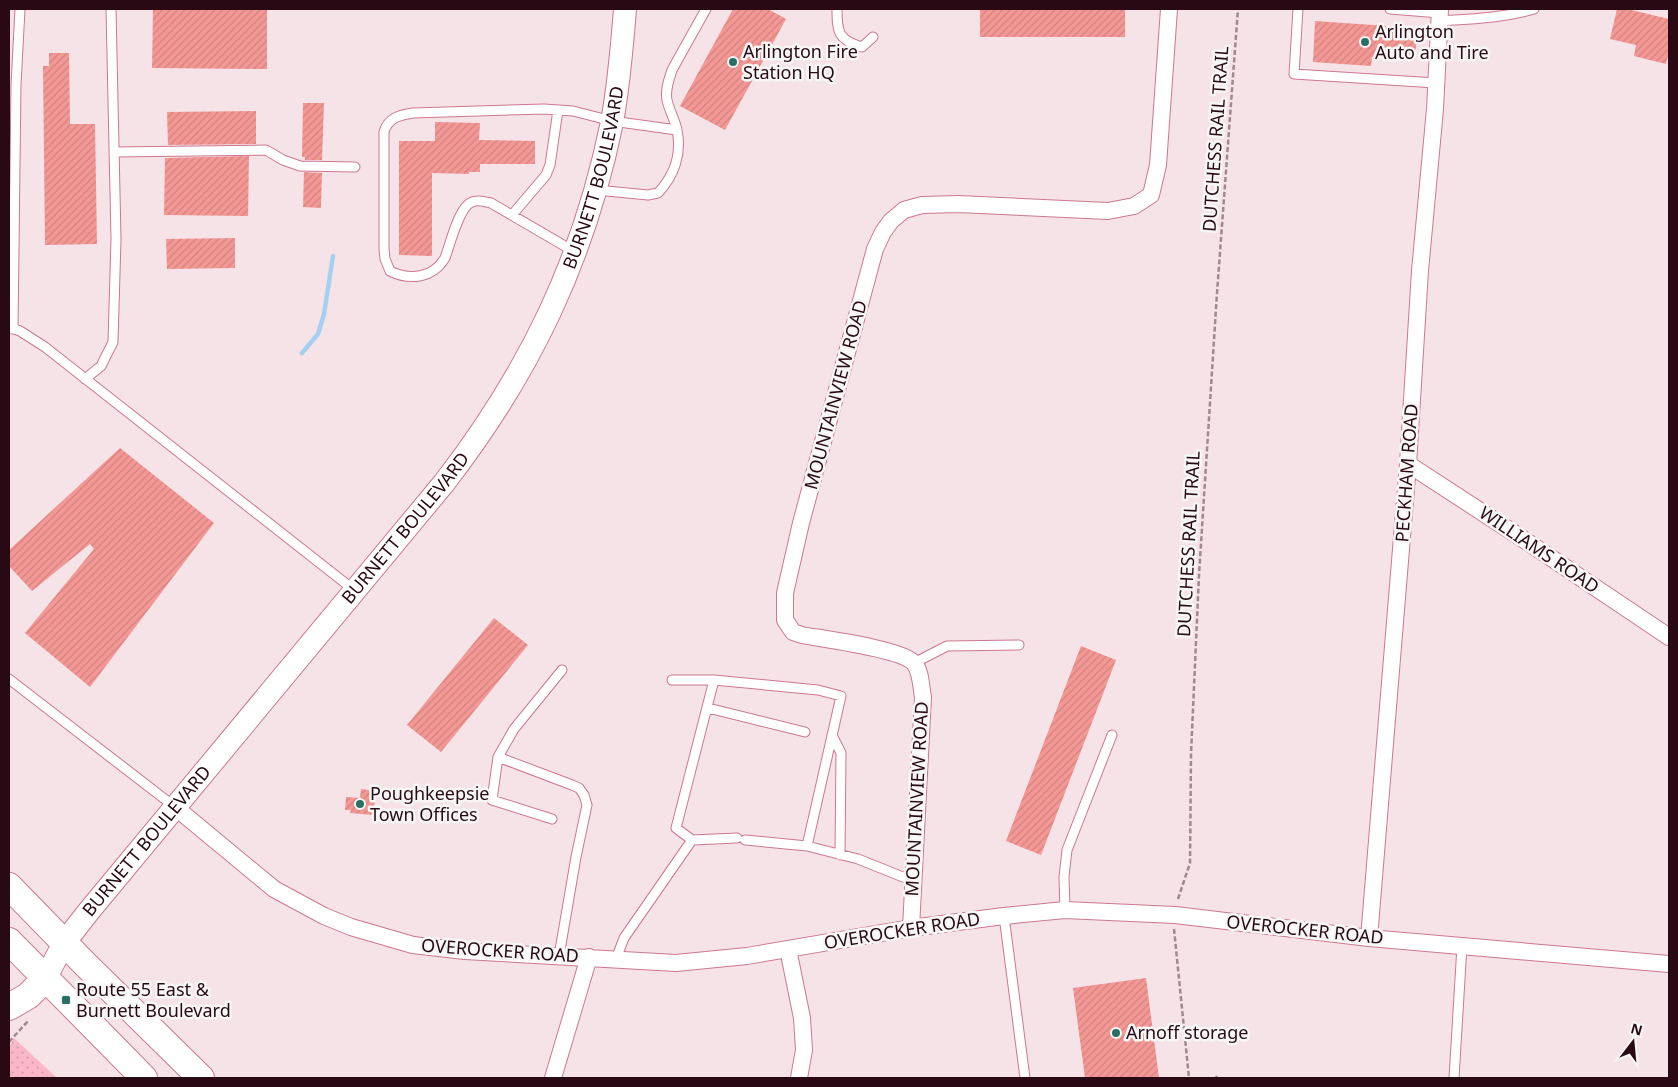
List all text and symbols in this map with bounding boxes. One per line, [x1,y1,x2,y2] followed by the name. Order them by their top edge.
[1375,19,1489,64] place label: Arlington Auto and Tire
[1359,36,1371,48] marker: Arlington Auto and Tire
[743,39,858,84] place label: Arlington Fire Station HQ
[1197,45,1233,233] street label: DUTCHESS RAIL TRAIL
[727,56,739,68] marker: Arlington Fire Station HQ
[557,84,629,272] street label: BURNETT BOULEVARD
[798,297,872,492] street label: MOUNTAINVIEW ROAD
[1389,403,1423,543] street label: PECKHAM ROAD
[336,447,474,609] street label: BURNETT BOULEVARD
[1171,450,1205,638] street label: DUTCHESS RAIL TRAIL
[1475,500,1604,598] street label: WILLIAMS ROAD
[899,701,933,897] street label: MOUNTAINVIEW ROAD
[76,760,216,921] street label: BURNETT BOULEVARD
[370,781,490,826] place label: Poughkeepsie Town Offices
[354,798,366,810] marker: Poughkeepsie Town Offices
[822,906,982,954] street label: OVEROCKER ROAD
[1225,909,1385,949] street label: OVEROCKER ROAD
[420,933,580,967] street label: OVEROCKER ROAD
[76,977,231,1022] place label: Route 55 East & Burnett Boulevard
[60,994,72,1006] marker: Route 55 East & Burnett Boulevard
[1608,1017,1658,1067] north arrow
[1629,1018,1645,1040] text: N
[1126,1020,1248,1044] place label: Arnoff storage
[1110,1027,1122,1039] marker: Arnoff storage

